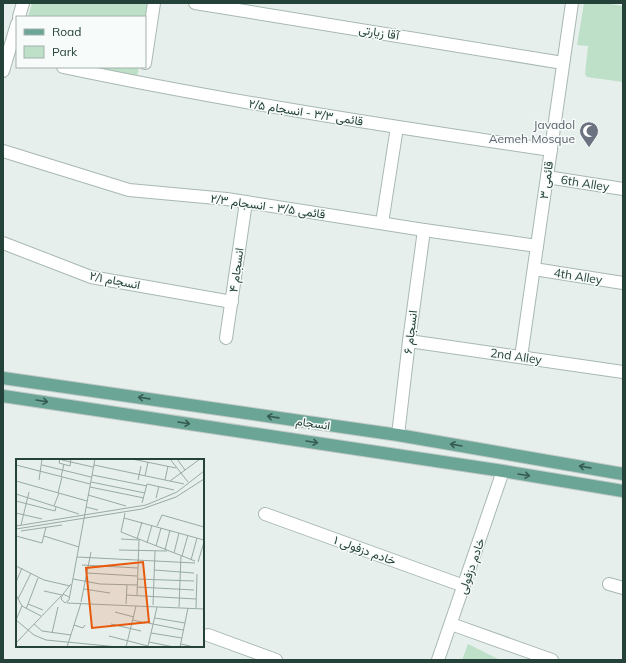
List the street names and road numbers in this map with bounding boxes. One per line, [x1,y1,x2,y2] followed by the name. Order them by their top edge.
[358,21,401,44] street label: آقا زیارتی
[248,96,364,129] street label: قائمی ۳/۳ - انسجام ۲/۵
[536,160,557,200] street label: قائمی ۳
[560,172,611,194] street label: 6th Alley
[210,191,326,222] street label: قائمی ۳/۵ - انسجام ۲/۳
[225,247,248,293] street label: انسجام ۴
[553,265,604,287] street label: 4th Alley
[88,268,142,293] street label: انسجام ۲/۱
[400,309,421,355] street label: انسجام ۶
[489,345,543,367] street label: 2nd Alley
[295,413,331,434] street label: انسجام
[332,532,398,569] street label: خادم دزفولی ۱
[454,536,489,596] street label: خادم دزفولی

